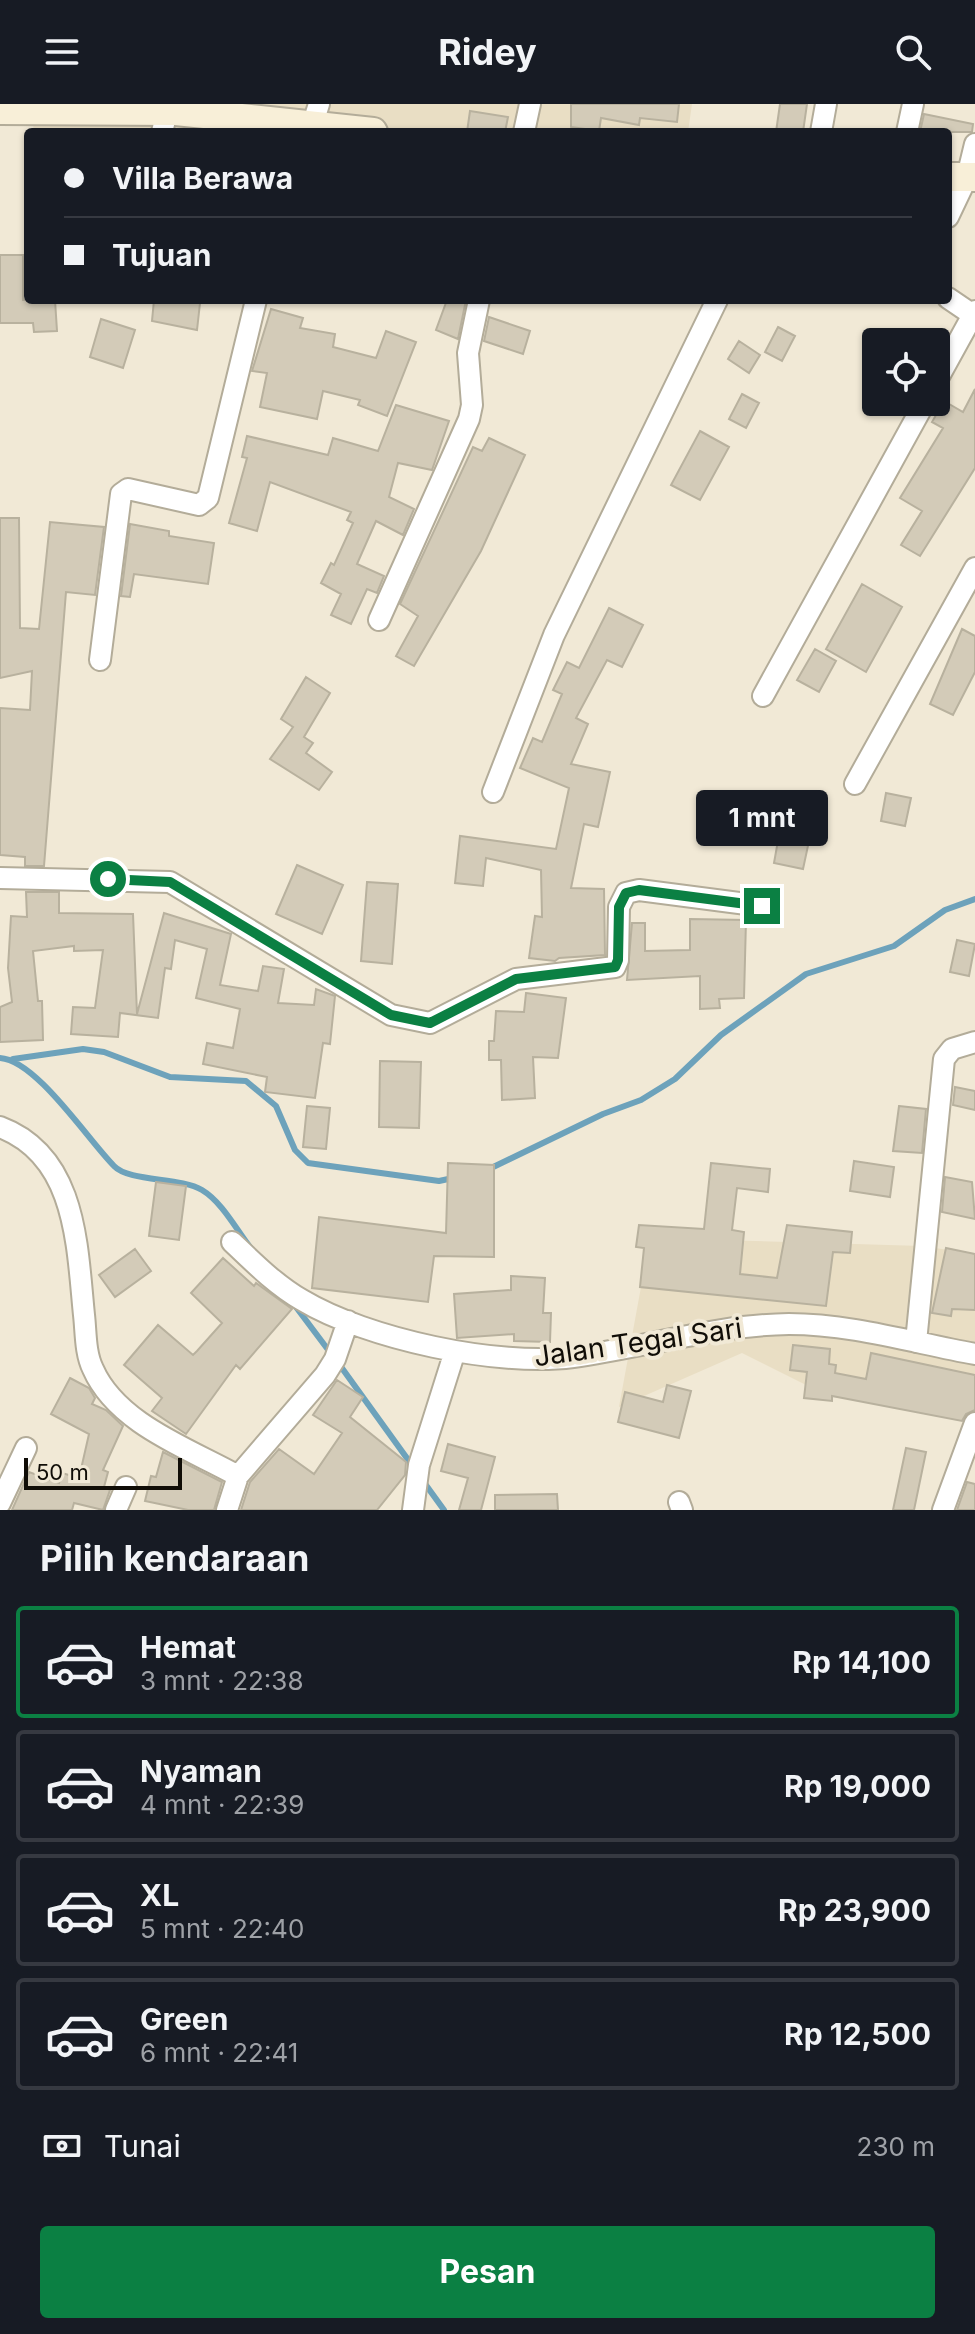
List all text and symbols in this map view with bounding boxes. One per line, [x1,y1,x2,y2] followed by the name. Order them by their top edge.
[40,30,84,74] icon: menu
[438,30,537,74] text: Ridey
[891,30,935,74] icon: search
[112,160,293,196] text: Villa Berawa
[112,237,211,273] text: Tujuan
[862,328,950,416] map controls
[862,328,950,416] button: locate
[696,790,828,846] callout: 1 mnt
[729,802,795,833] text: 1 mnt
[90,861,126,897] route start
[744,888,780,924] route end
[532,1311,744,1373] street label: Jalan Tegal Sari
[24,1454,182,1490] scale bar
[36,1459,89,1485] text: 50 m
[40,1536,309,1580] text: Pilih kendaraan
[44,1626,116,1698] icon: car
[140,1629,236,1665] text: Hemat
[792,1644,931,1680] text: Rp 14,100
[140,1665,303,1696] text: 3 mnt · 22:38
[44,1750,116,1822] icon: car
[140,1753,262,1789] text: Nyaman
[784,1768,931,1804] text: Rp 19,000
[140,1789,304,1820] text: 4 mnt · 22:39
[44,1874,116,1946] icon: car
[140,1877,179,1913] text: XL
[778,1892,931,1928] text: Rp 23,900
[140,1913,304,1944] text: 5 mnt · 22:40
[44,1998,116,2070] icon: car
[140,2001,228,2037] text: Green
[784,2016,931,2052] text: Rp 12,500
[140,2037,298,2068] text: 6 mnt · 22:41
[40,2124,84,2168] icon: cash
[104,2128,181,2164] text: Tunai
[857,2131,935,2162] text: 230 m
[40,2226,935,2318] button: Pesan

